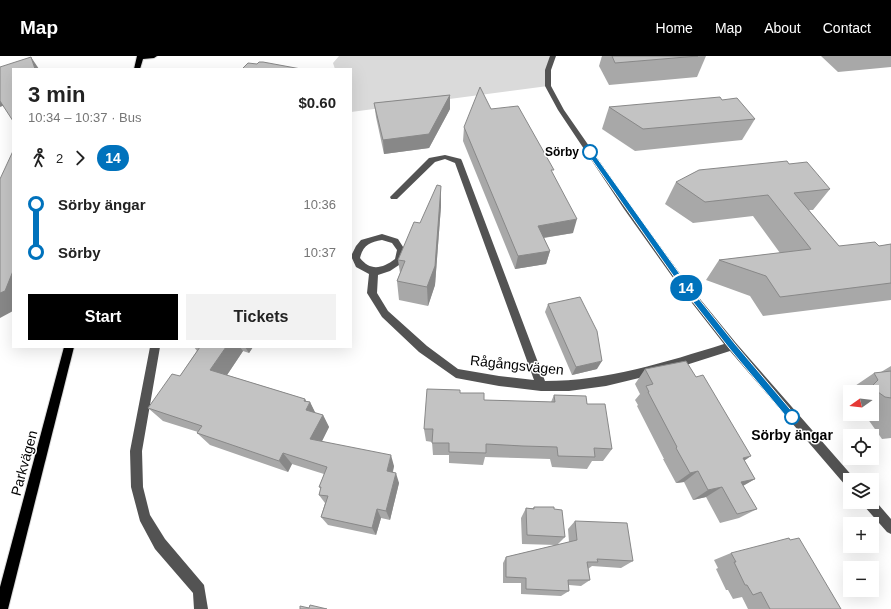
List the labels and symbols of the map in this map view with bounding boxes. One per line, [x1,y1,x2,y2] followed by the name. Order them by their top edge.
[582,144,598,160] marker: Sörby
[545,145,579,159] place label: Sörby
[668,275,704,301] line badge: 14
[469,352,565,378] street label: Rågångsvägen
[843,385,879,421] north arrow
[784,409,800,425] marker: Sörby ängar
[751,427,833,443] place label: Sörby ängar
[8,429,40,497] street label: Parkvägen

